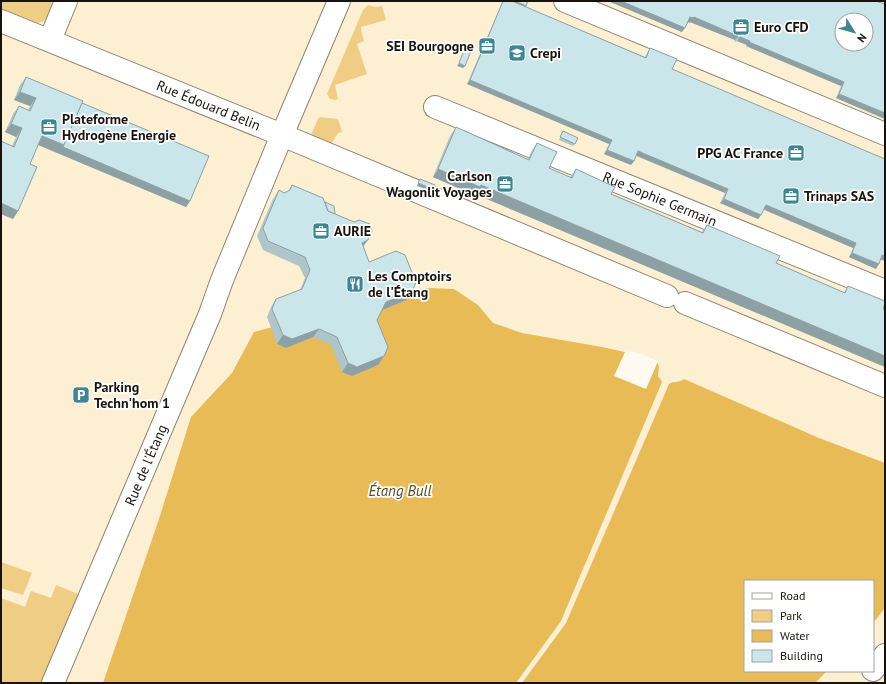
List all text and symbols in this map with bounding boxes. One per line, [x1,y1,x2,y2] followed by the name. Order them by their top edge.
[834,12,874,52] north arrow
[731,17,751,37] office icon: Euro CFD
[754,18,809,36] place label: Euro CFD
[854,31,870,45] text: N
[477,36,497,56] office icon: SEI Bourgogne
[386,37,474,55] place label: SEI Bourgogne
[507,43,527,63] school or university icon: Crepi
[530,44,561,62] place label: Crepi
[154,76,263,134] street label: Rue Édouard Belin
[62,110,176,144] place label: Plateforme Hydrogène Energie
[39,117,59,137] office icon: Plateforme Hydrogène Energie
[786,143,806,163] office icon: PPG AC France
[697,144,783,162] place label: PPG AC France
[386,167,492,201] place label: Carlson Wagonlit Voyages
[600,168,720,230] street label: Rue Sophie Germain
[495,174,515,194] office icon: Carlson Wagonlit Voyages
[781,186,801,206] office icon: Trinaps SAS
[804,187,874,205] place label: Trinaps SAS
[311,221,331,241] office icon: AURIE
[334,222,371,240] place label: AURIE
[368,267,452,301] place label: Les Comptoirs de l'Étang
[345,274,365,294] restaurant icon: Les Comptoirs de l'Étang
[94,378,170,412] place label: Parking Techn'hom 1
[71,385,91,405] parking icon: Parking Techn'hom 1
[121,422,171,508] street label: Rue de l'Étang
[368,481,432,500] water label: Étang Bull
[744,580,874,672] legend
[780,588,805,603] text: Road
[780,608,802,623] text: Park
[780,628,810,643] text: Water
[780,648,823,663] text: Building

